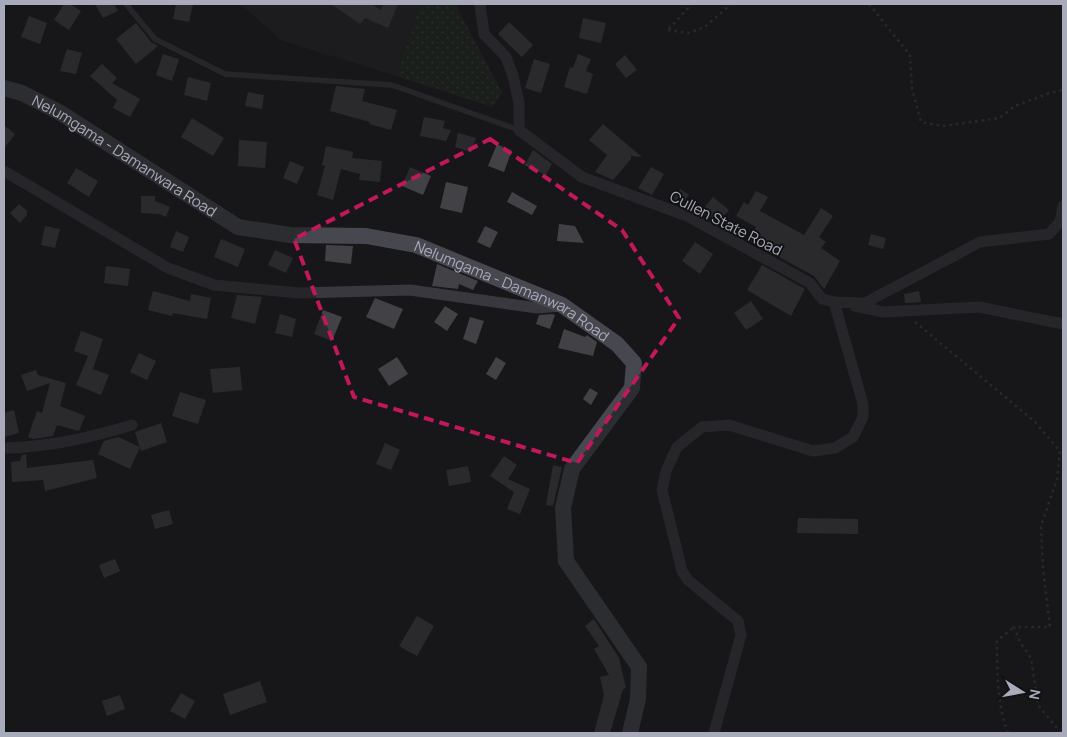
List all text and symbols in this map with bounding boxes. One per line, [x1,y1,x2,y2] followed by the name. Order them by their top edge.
[29,90,221,221] street label: Nelumgama - Damanwara Road
[666,186,786,260] street label: Cullen State Road
[411,235,614,346] street label: Nelumgama - Damanwara Road
[997,667,1047,717] north arrow
[1025,688,1046,701] text: N

